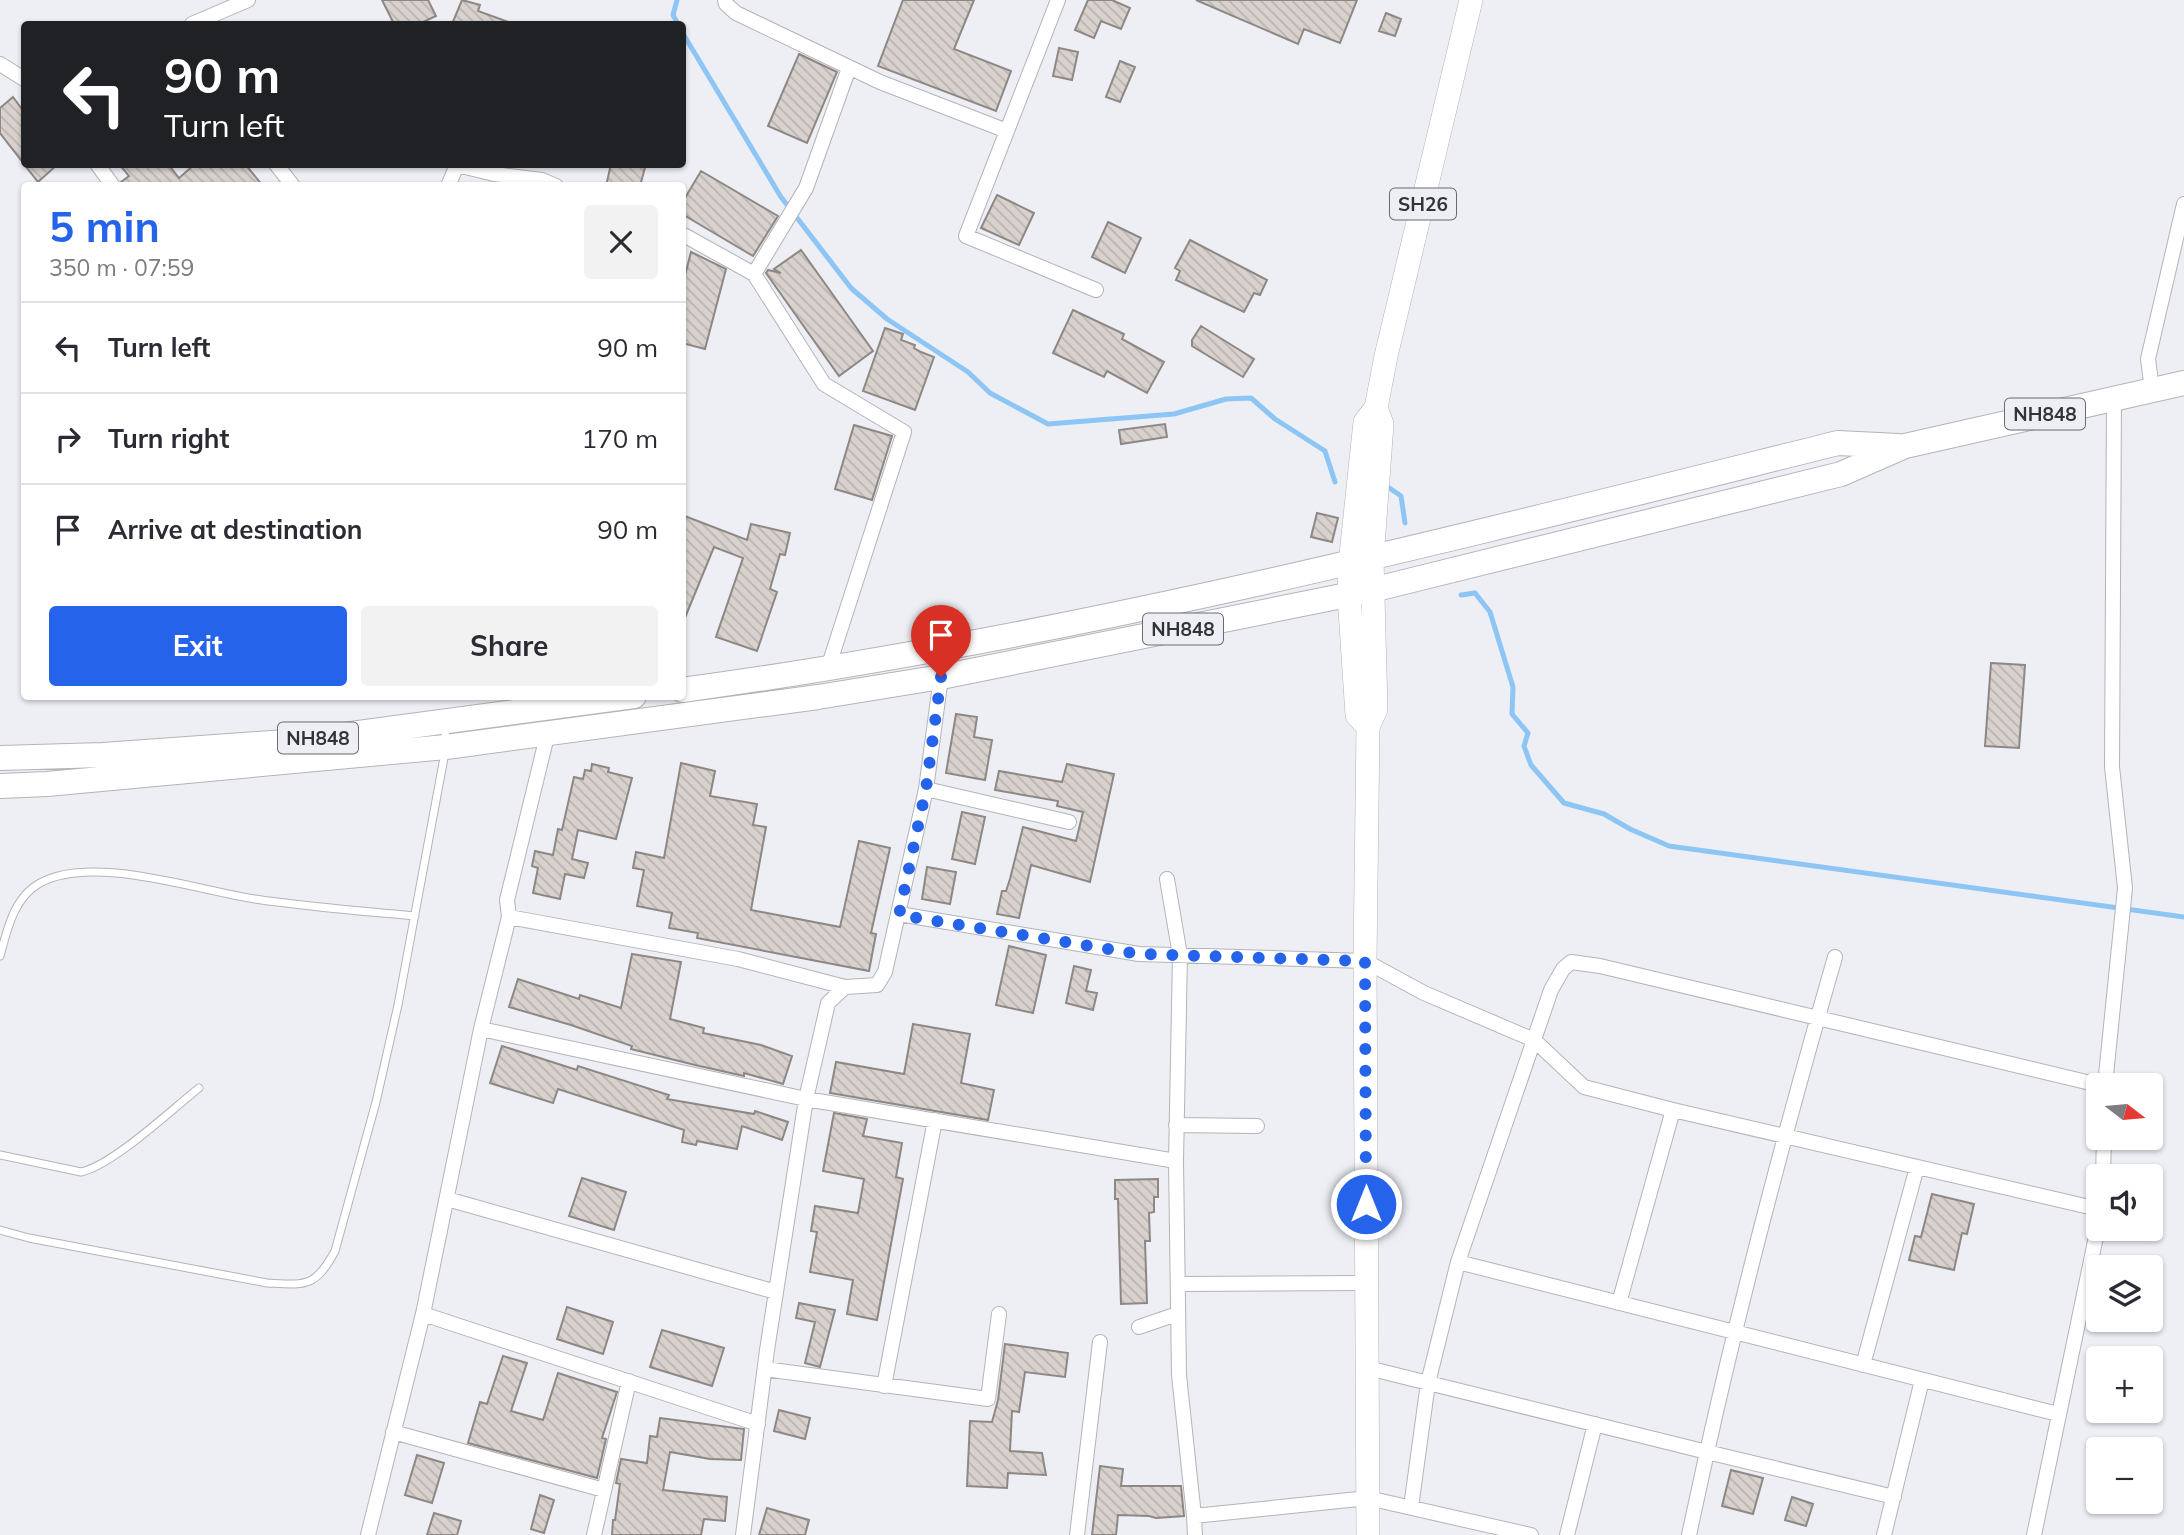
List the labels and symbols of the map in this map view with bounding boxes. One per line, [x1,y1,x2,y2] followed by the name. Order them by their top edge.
[1390,188,1456,220] road number: SH26
[2005,398,2085,430] road number: NH848
[911,605,971,677] pin
[1143,614,1223,644] road number: NH848
[278,722,358,754] road number: NH848
[2086,1073,2163,1150] north arrow
[1329,1167,1403,1241] position arrow

